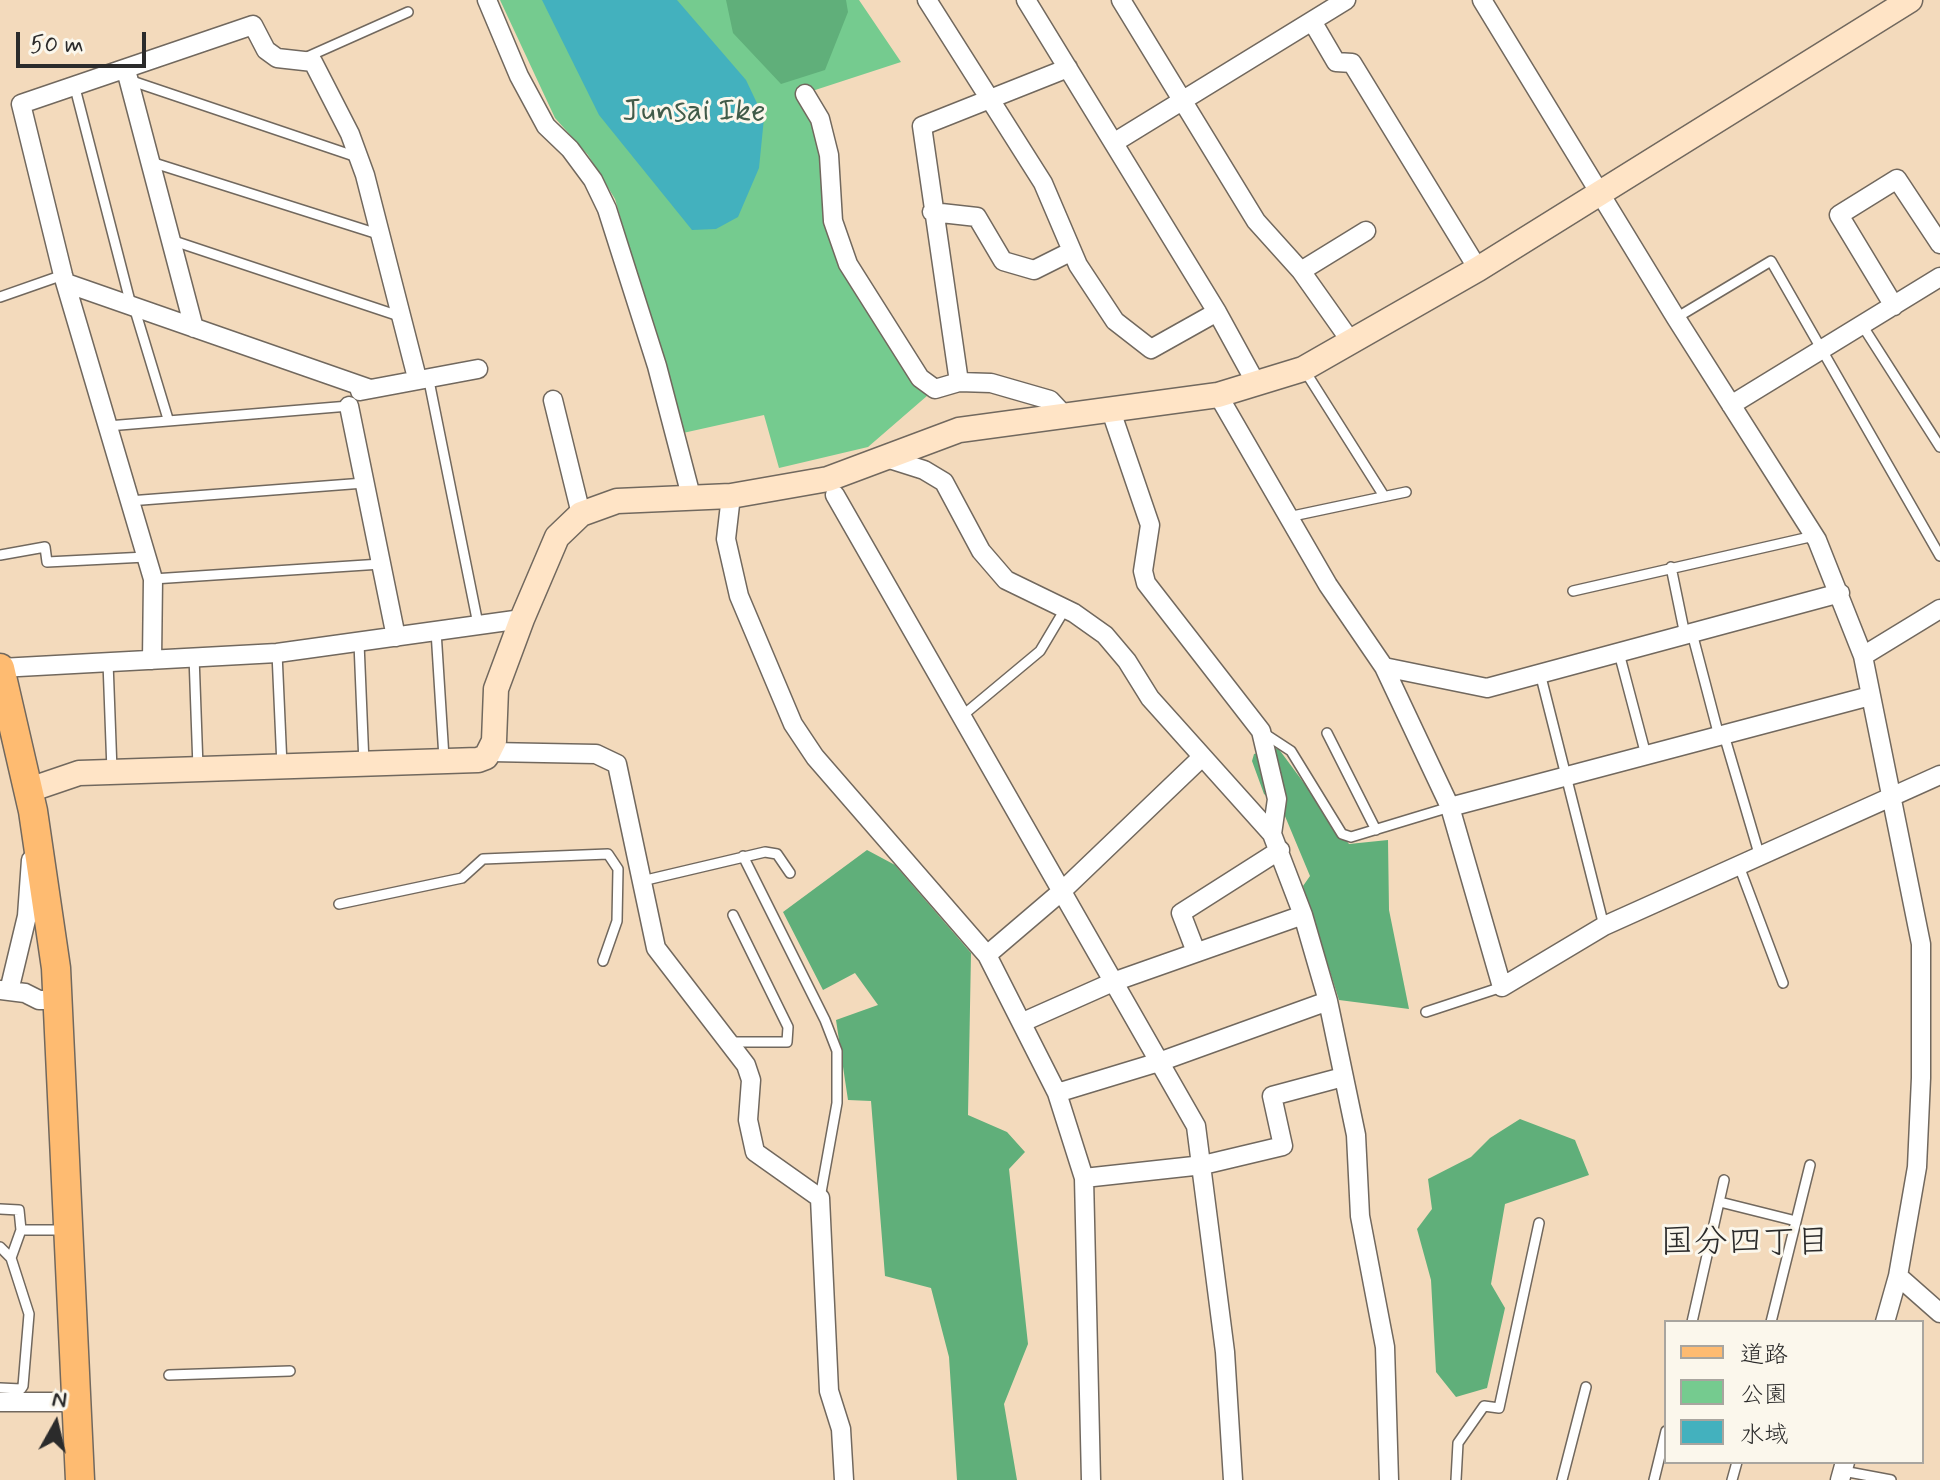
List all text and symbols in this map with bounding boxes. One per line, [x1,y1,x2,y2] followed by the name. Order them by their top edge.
[20,16,150,66] scale bar
[30,30,84,61] text: 50 m
[622,94,766,132] park label: Junsai Ike
[1660,1225,1830,1265] district label: 国分四丁目
[1664,1320,1924,1464] legend
[1740,1340,1788,1371] text: 道路
[1740,1380,1788,1411] text: 公園
[16,1384,96,1464] north arrow
[50,1385,69,1415] text: N
[1740,1420,1788,1451] text: 水域

